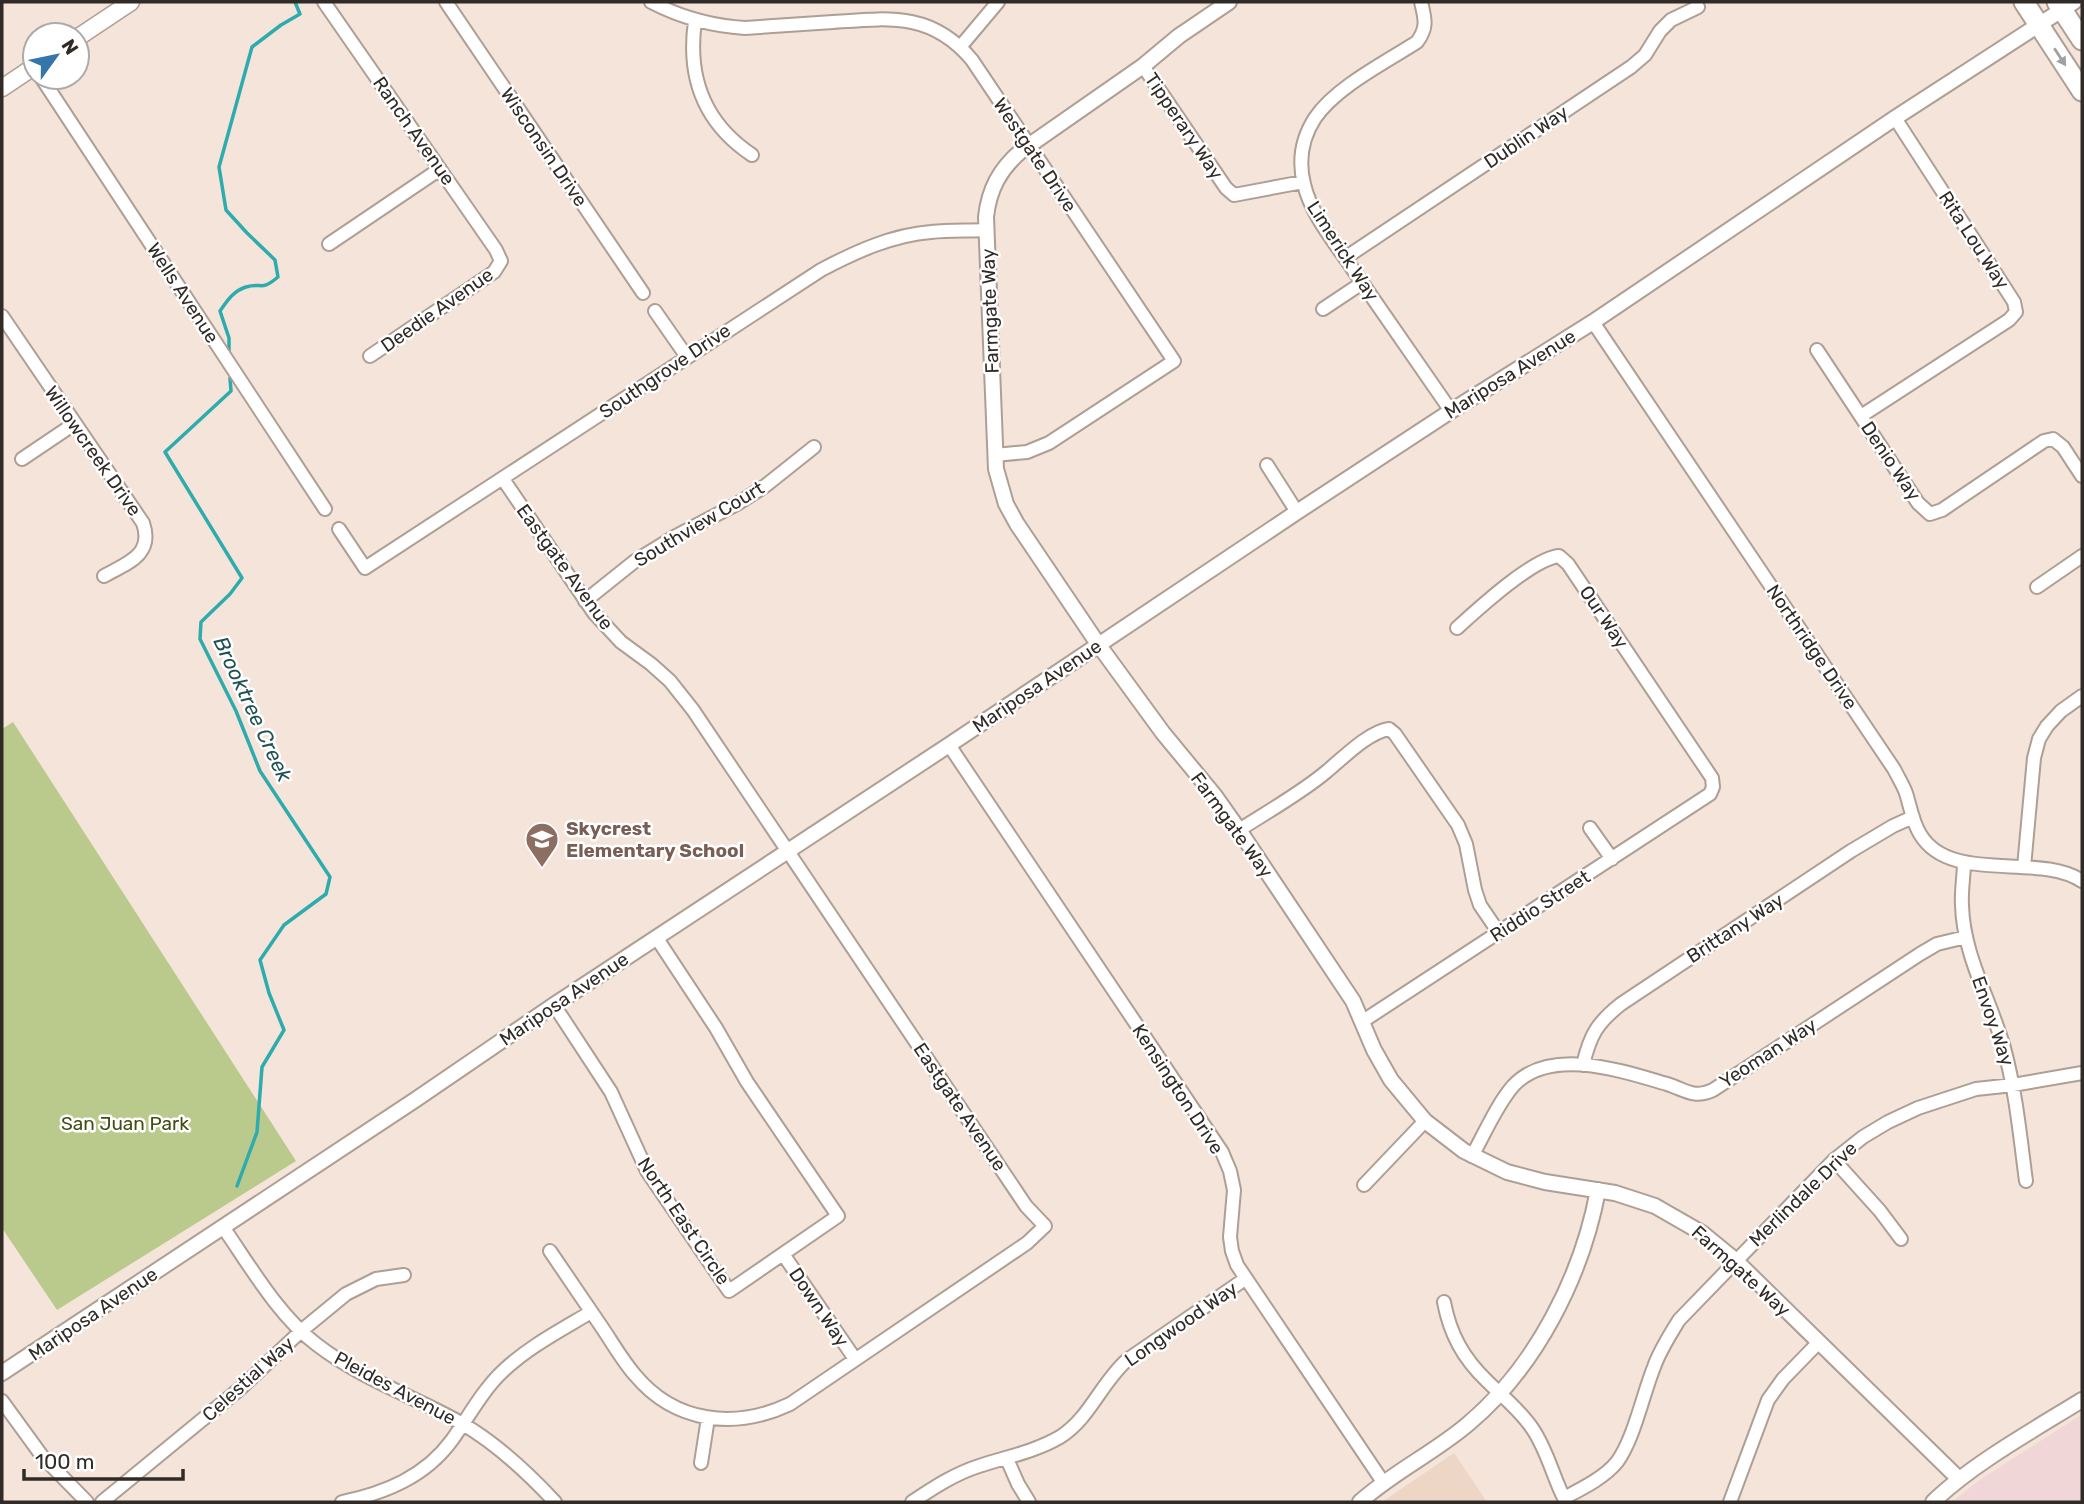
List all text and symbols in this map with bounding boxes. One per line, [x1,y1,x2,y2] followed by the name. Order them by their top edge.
[21,21,91,91] north arrow
[56,35,83,59] text: N
[2054,48,2067,67] one-way arrow
[1140,68,1228,184] street label: Tipperary Way
[368,72,460,190] street label: Ranch Avenue
[496,83,592,211] street label: Wisconsin Drive
[988,94,1082,216] street label: Westgate Drive
[1480,100,1572,174] street label: Dublin Way
[1934,187,2014,293] street label: Rita Lou Way
[1302,197,1384,305] street label: Limerick Way
[142,238,224,348] street label: Wells Avenue
[976,248,1004,374] street label: Farmgate Way
[376,263,498,357] street label: Deedie Avenue
[595,319,735,423] street label: Southgrove Drive
[1440,324,1580,424] street label: Mariposa Avenue
[40,382,146,520] street label: Willowcreek Drive
[1856,417,1926,505] street label: Denio Way
[630,476,769,572] street label: Southview Court
[512,500,618,634] street label: Eastgate Avenue
[1762,580,1862,714] street label: Northridge Drive
[1575,581,1633,653] street label: Our Way
[208,632,298,787] water label: Brooktree Creek
[968,634,1106,738] street label: Mariposa Avenue
[1186,768,1278,882] street label: Farmgate Way
[566,817,744,862] place label: Skycrest Elementary School
[523,820,561,869] school or university icon: Skycrest Elementary School
[1486,865,1595,947] street label: Riddio Street
[1682,888,1788,968] street label: Brittany Way
[495,947,633,1051] street label: Mariposa Avenue
[1967,973,2019,1069] street label: Envoy Way
[1715,1013,1821,1093] street label: Yeoman Way
[1127,1020,1229,1158] street label: Kensington Drive
[909,1039,1011,1175] street label: Eastgate Avenue
[61,1112,189,1135] park label: San Juan Park
[1744,1137,1862,1251] street label: Merlindale Drive
[633,1153,735,1289] street label: North East Circle
[1687,1221,1795,1321] street label: Farmgate Way
[24,1262,162,1366] street label: Mariposa Avenue
[784,1263,854,1351] street label: Down Way
[1120,1277,1242,1371] street label: Longwood Way
[197,1332,299,1426] street label: Celestial Way
[330,1346,460,1430] street label: Pleides Avenue
[24,1438,184,1482] scale bar
[35,1449,94,1474] text: 100 m

